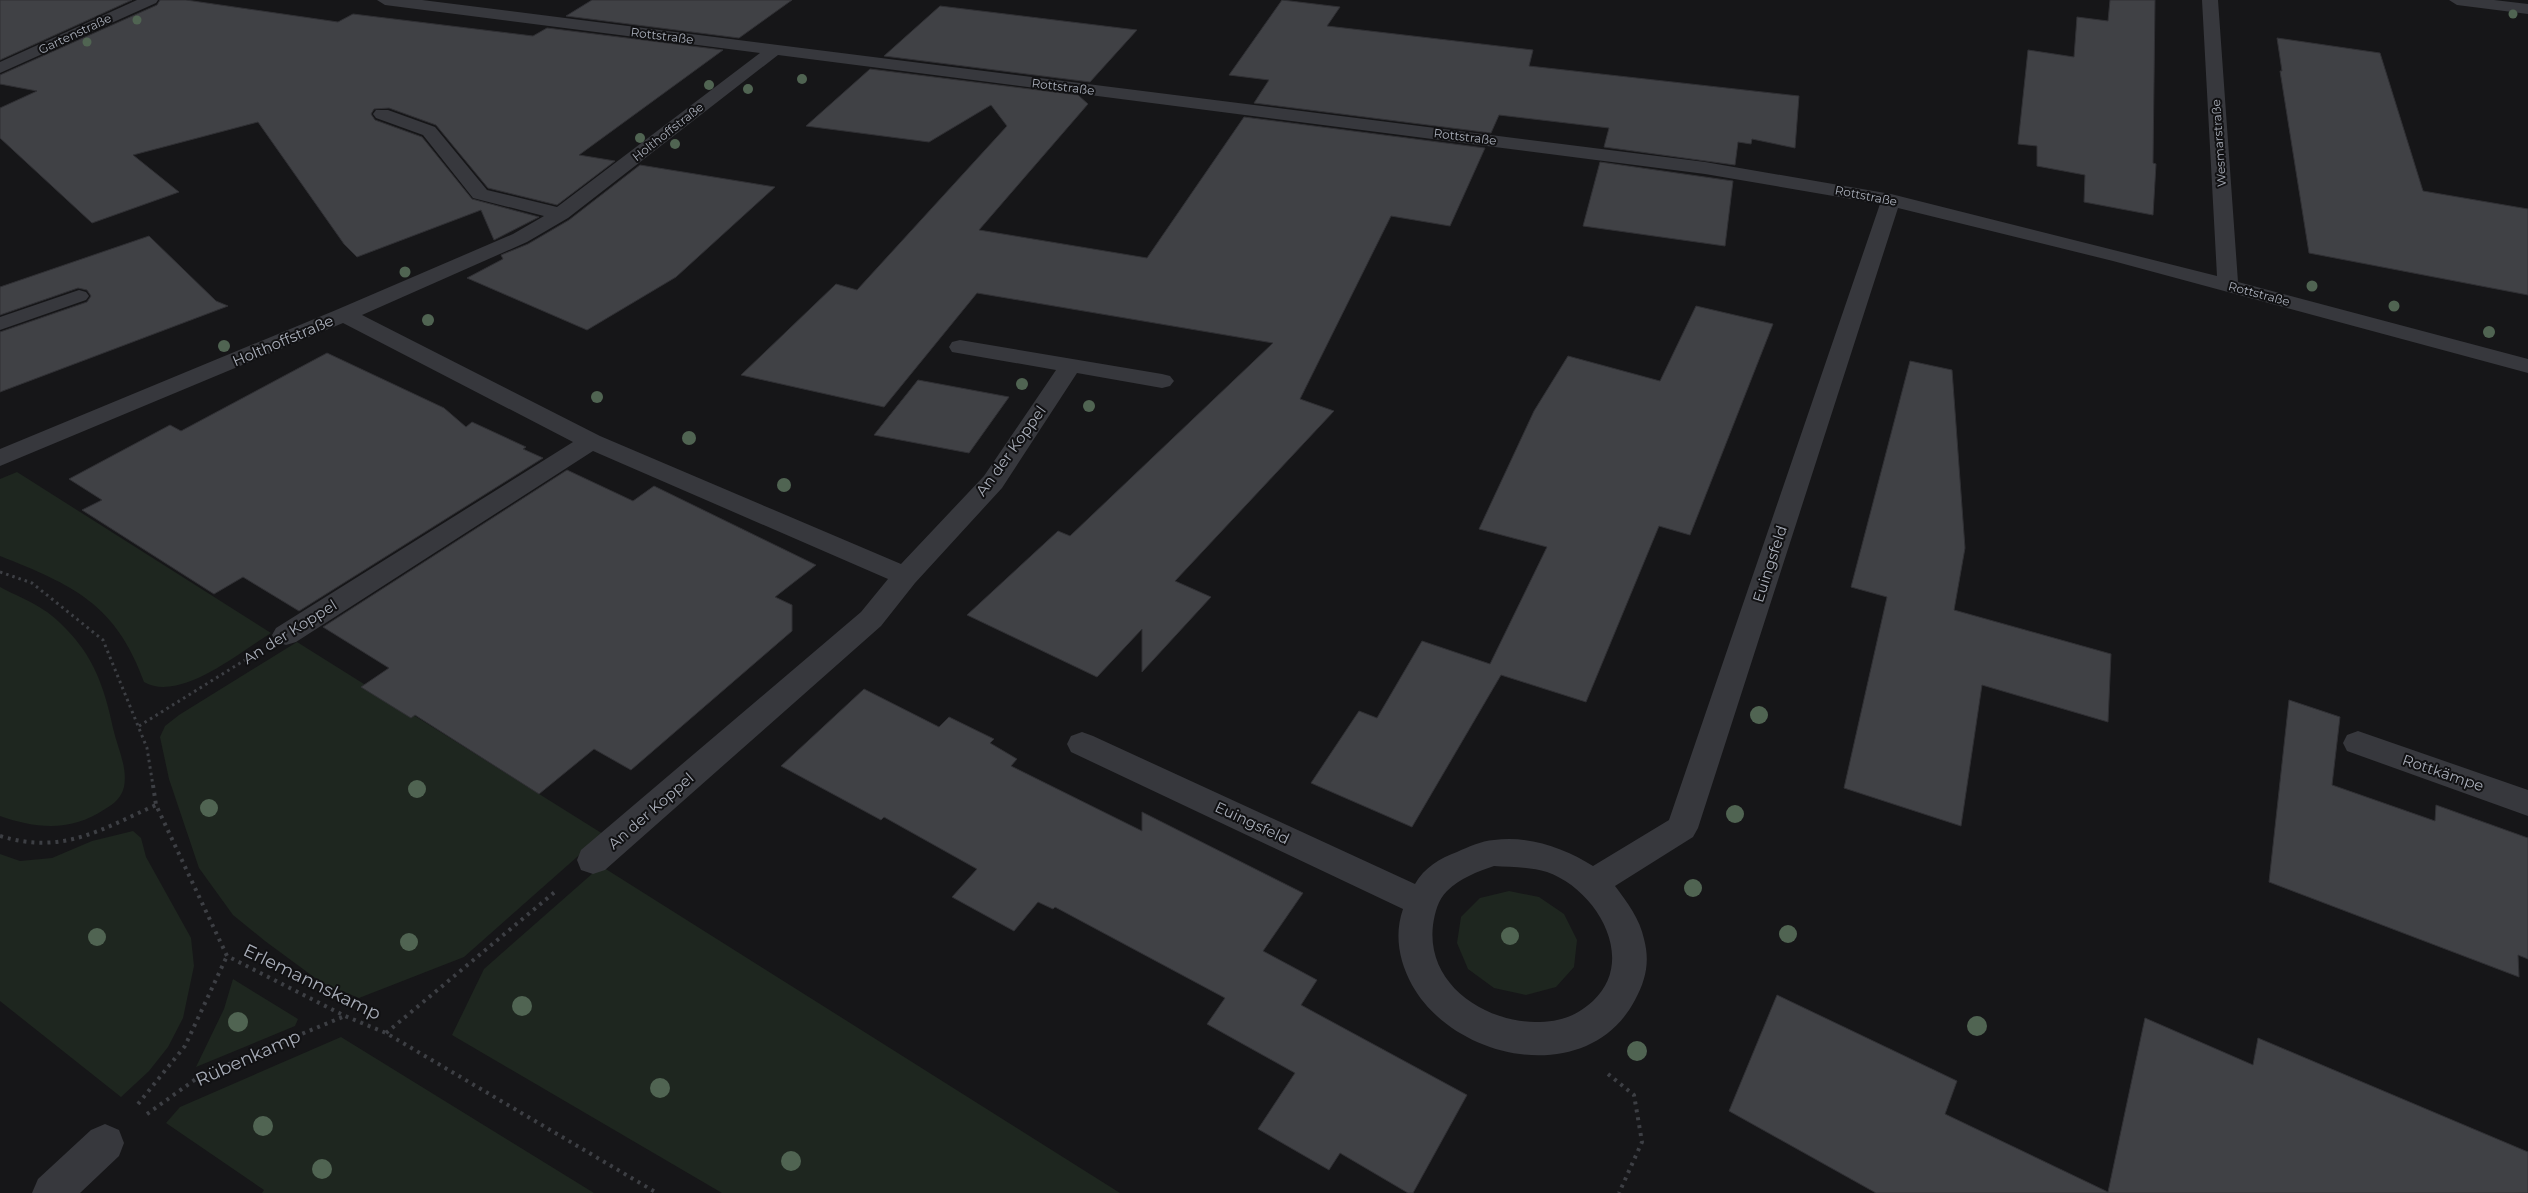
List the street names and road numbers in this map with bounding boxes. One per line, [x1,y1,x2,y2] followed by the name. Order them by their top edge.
[36,10,114,57] street label: Gartenstraße
[630,24,694,47] street label: Rottstraße
[1031,75,1095,98] street label: Rottstraße
[629,99,706,164] street label: Holthoffstraße
[2208,99,2229,187] street label: Wesmarstraße
[1433,125,1497,148] street label: Rottstraße
[1834,182,1899,209] street label: Rottstraße
[2227,278,2292,309] street label: Rottstraße
[229,311,336,370] street label: Holthoffstraße
[971,402,1050,500] street label: An der Koppel
[1748,523,1791,605] street label: Euingsfeld
[239,595,340,668] street label: An der Koppel
[2400,750,2486,795] street label: Rottkämpe
[604,768,697,853] street label: An der Koppel
[1212,797,1292,848] street label: Euingsfeld
[240,939,384,1025] street label: Erlemannskamp
[192,1025,304,1091] street label: Rübenkamp

